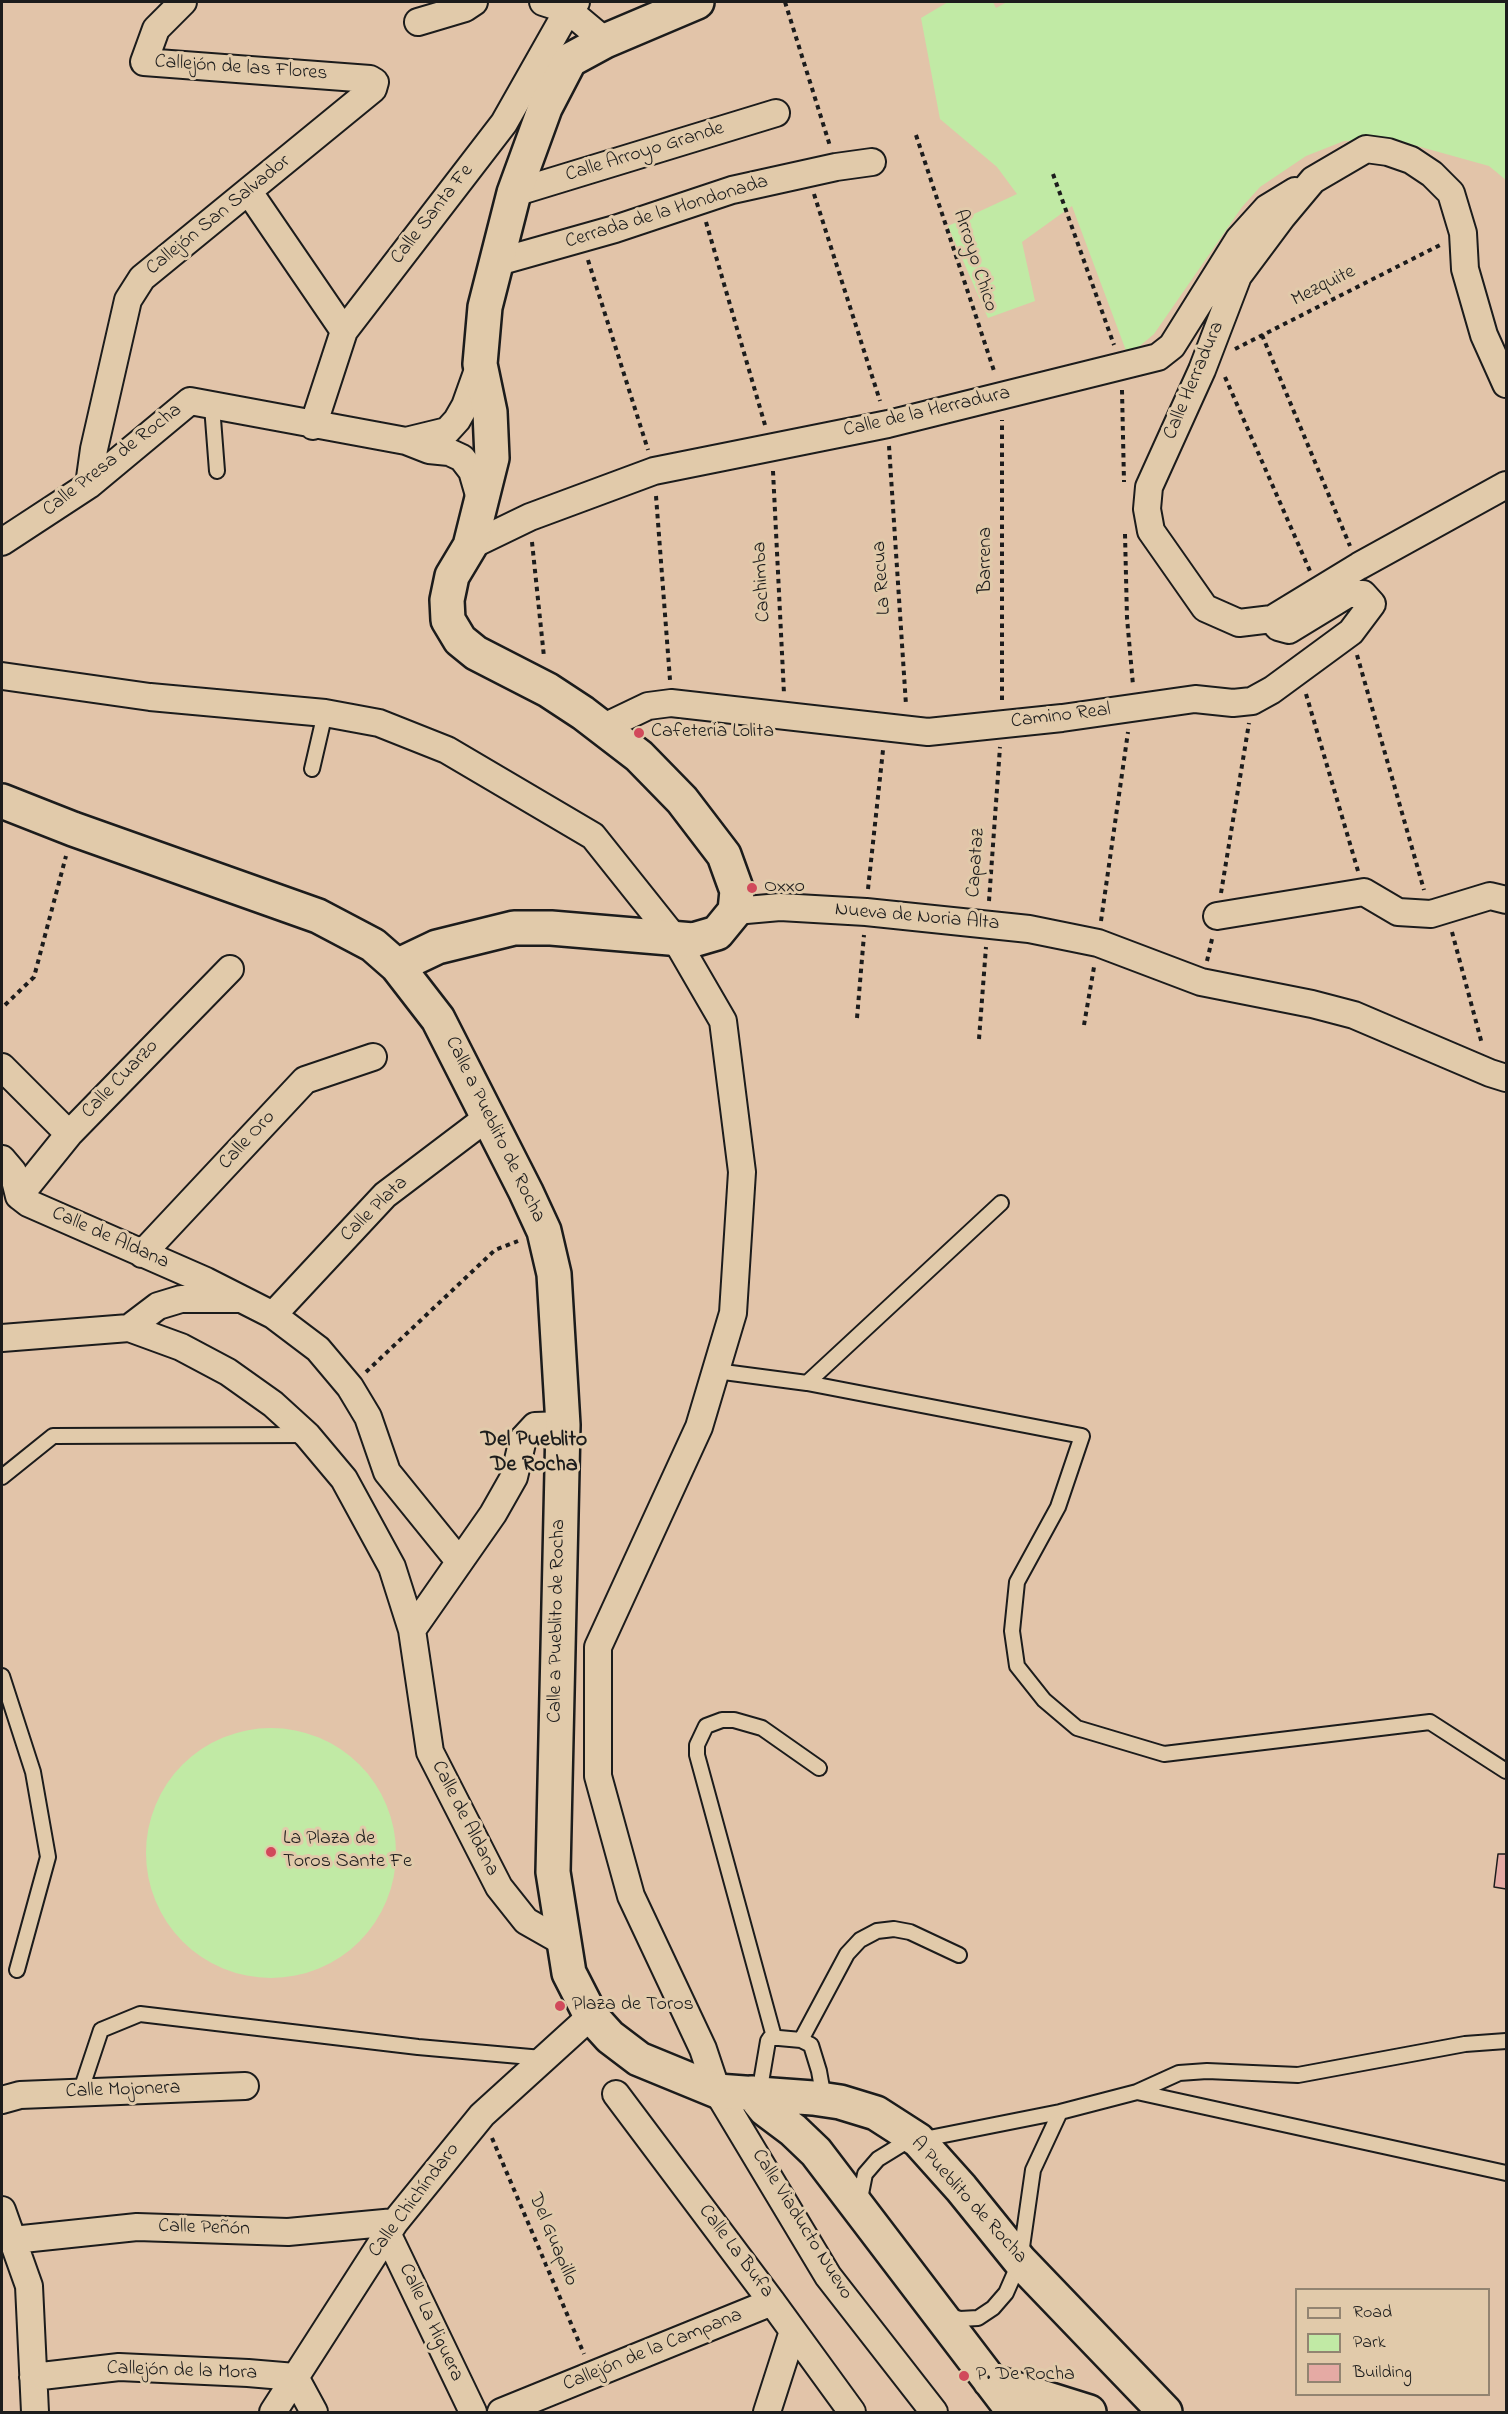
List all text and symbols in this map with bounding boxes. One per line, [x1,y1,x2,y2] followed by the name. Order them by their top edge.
[154,51,328,87] street label: Callejón de las Flores
[563,118,727,188] street label: Calle Arroyo Grande
[142,150,296,282] street label: Callejón San Salvador
[386,160,480,270] street label: Calle Santa Fe
[563,171,771,255] street label: Cerrada de la Hondonada
[946,207,1002,315] street label: Arroyo Chico
[1288,261,1360,313] street label: Mezquite
[1159,318,1231,444] street label: Calle Herradura
[841,382,1013,444] street label: Calle de la Herradura
[39,399,187,523] street label: Calle Presa de Rocha
[975,527,999,593] street label: Barrena
[868,540,898,616] street label: La Recua
[749,541,777,623] street label: Cachimba
[1010,699,1112,735] street label: Camino Real
[651,721,774,745] place label: Cafeteria Lolita
[632,726,646,740] marker: Cafeteria Lolita
[963,828,991,898] street label: Capataz
[764,876,805,900] place label: Oxxo
[745,881,759,895] marker: Oxxo
[834,899,1000,937] street label: Nueva de Noria Alta
[439,1033,549,1227] street label: Calle a Pueblito de Rocha
[77,1035,165,1125] street label: Calle Cuarzo
[215,1106,281,1176] street label: Calle Oro
[336,1172,414,1248] street label: Calle Plata
[48,1202,172,1276] street label: Calle de Aldana
[481,1428,587,1480] district label: Del Pueblito De Rocha
[544,1519,572,1723] street label: Calle a Pueblito de Rocha
[425,1757,503,1881] street label: Calle de Aldana
[283,1828,412,1875] place label: La Plaza de Toros Sante Fe
[264,1845,278,1859] marker: La Plaza de Toros Sante Fe
[572,1994,694,2018] place label: Plaza de Toros
[553,1999,567,2013] marker: Plaza de Toros
[65,2077,181,2105] street label: Calle Mojonera
[905,2132,1031,2270] street label: A Pueblito de Rocha
[364,2139,466,2263] street label: Calle Chichíndaro
[745,2145,857,2305] street label: Calle Viaducto Nuevo
[522,2190,582,2290] street label: Del Guapillo
[692,2201,778,2303] street label: Calle La Bufa
[158,2215,250,2243] street label: Calle Peñón
[392,2260,468,2386] street label: Calle La Higuera
[1295,2288,1490,2396] legend
[1353,2300,1392,2326] text: Road
[560,2304,746,2398] street label: Callejón de la Campana
[1353,2330,1386,2356] text: Park
[106,2357,258,2387] street label: Callejón de la Mora
[1353,2360,1412,2386] text: Building
[976,2364,1075,2388] place label: P. De Rocha
[957,2369,971,2383] marker: P. De Rocha

